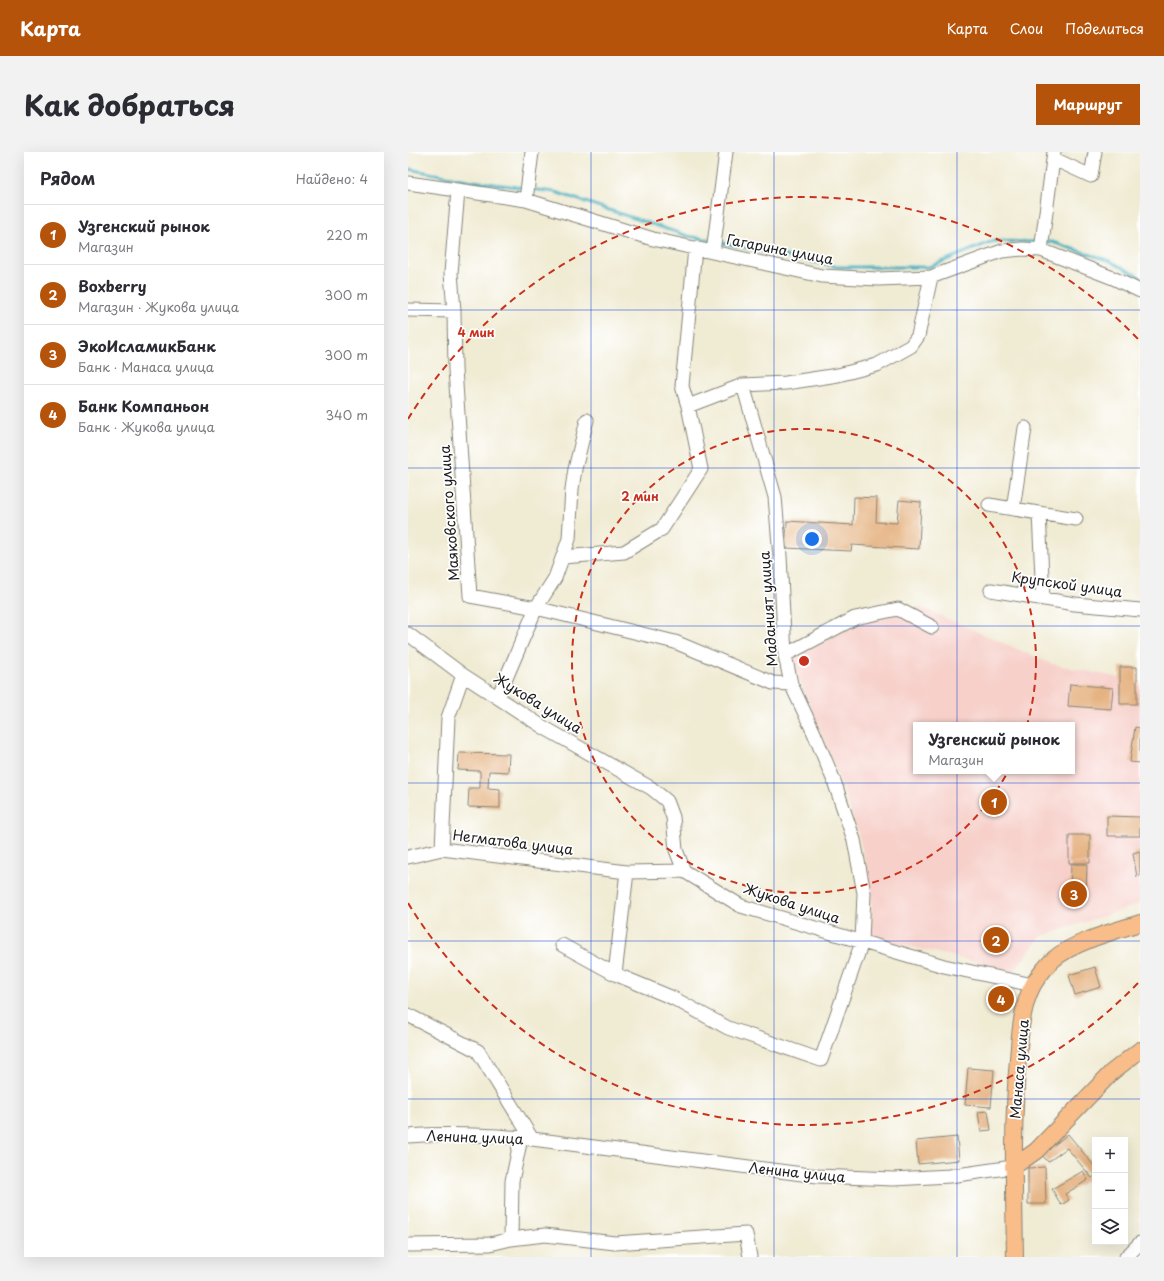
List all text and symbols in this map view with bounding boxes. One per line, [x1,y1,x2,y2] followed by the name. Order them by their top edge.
[20,14,81,42] text: Карта
[947,18,988,39] text: Карта
[1010,18,1043,39] text: Слои
[1065,18,1144,39] text: Поделиться
[24,83,235,126] text: Как добраться
[1036,84,1140,125] button: Маршрут
[40,165,95,191] text: Рядом
[296,169,368,188] text: Найдено: 4
[78,214,210,237] text: Узгенский рынок
[50,225,56,244] text: 1
[326,225,368,244] text: 220 m
[725,228,835,270] street label: Гагарина улица
[78,237,134,256] text: Магазин
[78,274,147,297] text: Boxberry
[48,285,58,304] text: 2
[324,285,368,304] text: 300 m
[78,297,239,316] text: Магазин · Жукова улица
[457,323,495,341] text: 4 мин
[78,334,216,357] text: ЭкоИсламикБанк
[49,345,57,364] text: 3
[324,345,368,364] text: 300 m
[78,357,214,376] text: Банк · Манаса улица
[78,394,209,417] text: Банк Компаньон
[49,405,57,424] text: 4
[325,405,368,424] text: 340 m
[78,417,215,436] text: Банк · Жукова улица
[434,444,464,582] street label: Маяковского улица
[621,487,659,505] text: 2 мин
[802,529,822,549] your location
[753,550,783,667] street label: Маданият улица
[1010,566,1124,602] street label: Крупской улица
[797,654,811,668] centre of rings
[490,668,586,739] street label: Жукова улица
[913,722,1075,774] popup
[928,727,1060,750] text: Узгенский рынок
[928,750,984,769] text: Магазин
[981,787,1007,817] pin: 1
[452,824,575,860] street label: Негматова улица
[741,878,843,929] street label: Жукова улица
[1061,879,1087,909] pin: 3
[983,925,1009,955] pin: 2
[988,984,1014,1014] pin: 4
[1004,1018,1034,1120] street label: Манаса улица
[426,1125,524,1149] street label: Ленина улица
[1092,1137,1128,1245] map controls
[1092,1137,1128,1173] button: +
[748,1156,847,1188] street label: Ленина улица
[1092,1173,1128,1209] button: −
[1092,1209,1128,1245] button: layers

